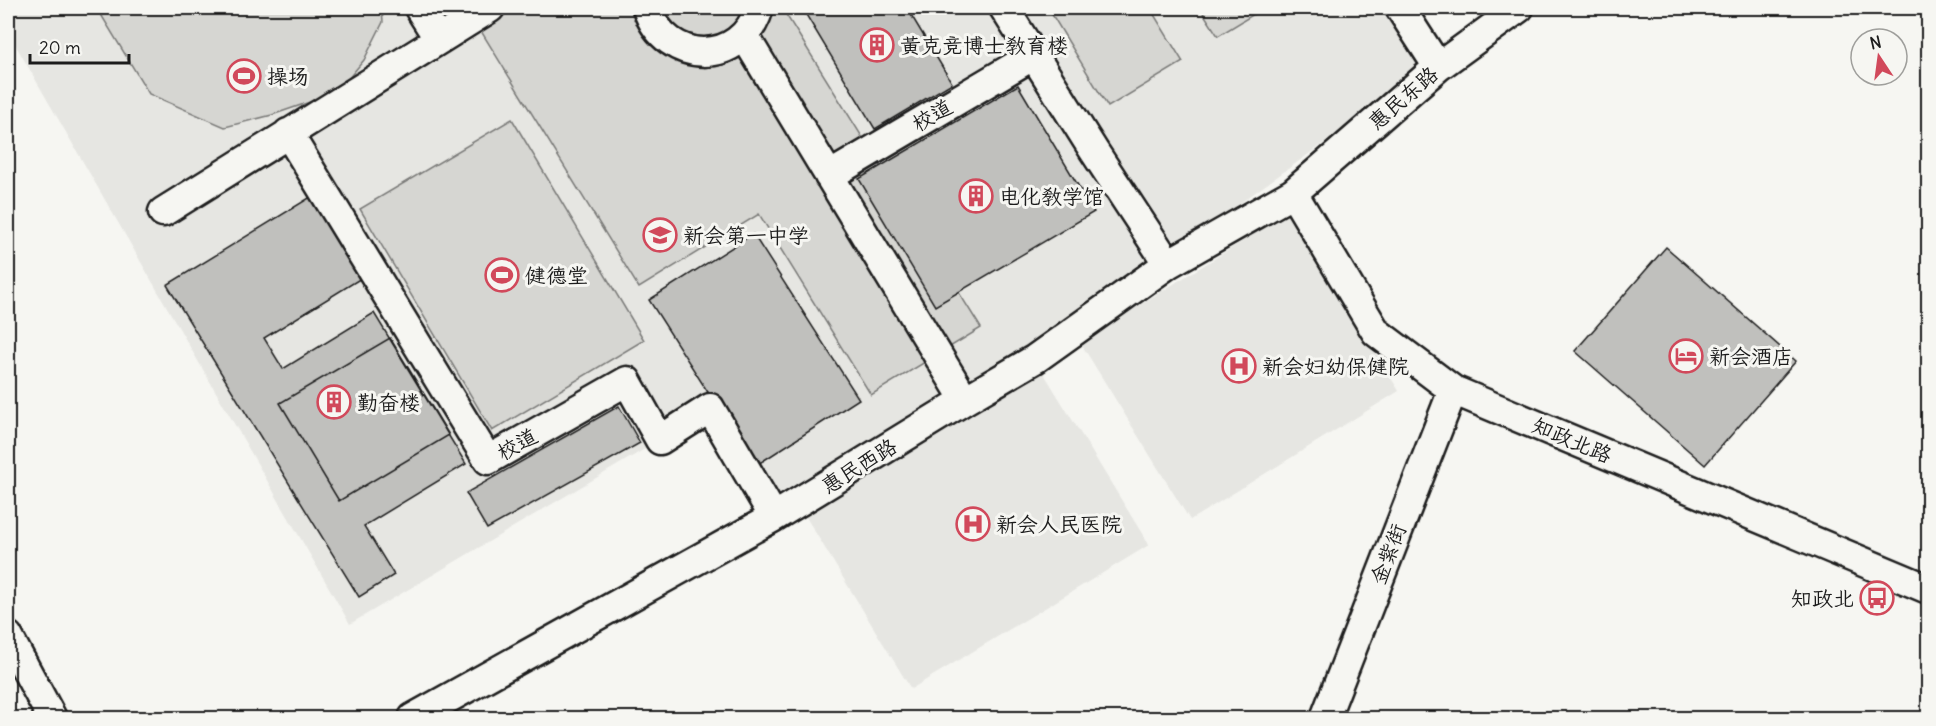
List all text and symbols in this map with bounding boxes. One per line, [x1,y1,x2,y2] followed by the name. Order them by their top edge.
[30,27,129,65] scale bar
[859,27,895,63] building icon: 黄克竞博士教育楼
[1849,27,1909,87] north arrow
[1868,31,1883,53] text: N
[900,32,1068,59] place label: 黄克竞博士教育楼
[39,36,81,59] text: 20 m
[226,58,262,94] sports icon: 操场
[1362,60,1444,136] street label: 惠民东路
[267,63,309,90] place label: 操场
[907,93,957,137] street label: 校道
[958,178,994,214] building icon: 电化教学馆
[999,183,1104,210] place label: 电化教学馆
[642,217,678,253] school or university icon: 新会第一中学
[683,222,809,249] place label: 新会第一中学
[484,257,520,293] sports icon: 健德堂
[525,262,588,289] place label: 健德堂
[1668,338,1704,374] hotel icon: 新会酒店
[1709,343,1793,370] place label: 新会酒店
[1221,348,1257,384] hospital icon: 新会妇幼保健院
[1262,353,1409,380] place label: 新会妇幼保健院
[316,384,352,420] building icon: 勤奋楼
[357,389,420,416] place label: 勤奋楼
[1528,411,1616,469] street label: 知政北路
[492,422,542,466] street label: 校道
[816,432,902,500] street label: 惠民西路
[955,506,991,542] hospital icon: 新会人民医院
[996,511,1122,538] place label: 新会人民医院
[1364,520,1412,588] street label: 金紫街
[1859,580,1895,616] bus stop icon: 知政北
[1791,585,1854,612] place label: 知政北

